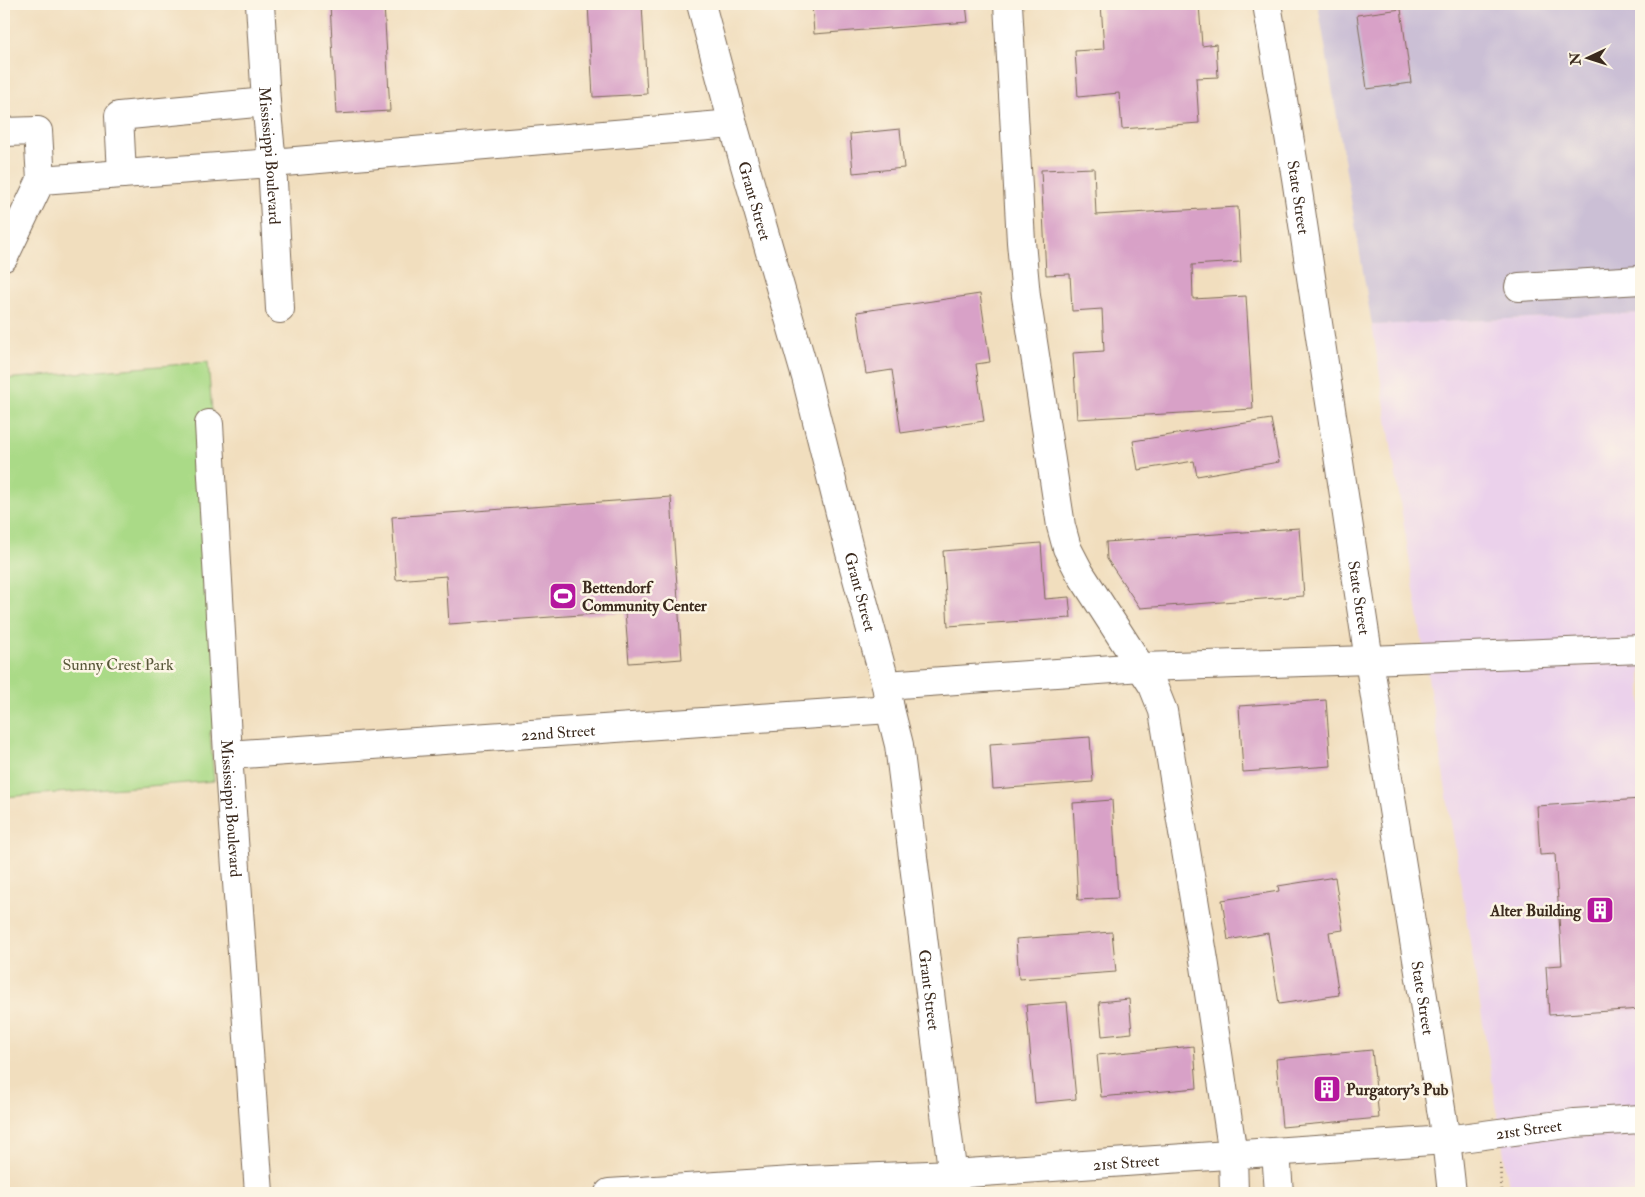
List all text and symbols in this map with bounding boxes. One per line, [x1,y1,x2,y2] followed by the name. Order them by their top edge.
[1562,32,1612,82] north arrow
[1567,52,1585,67] text: N
[254,86,284,225] street label: Mississippi Boulevard
[733,159,775,243] street label: Grant Street
[1282,159,1313,236] street label: State Street
[839,550,880,634] street label: Grant Street
[1343,560,1374,636] street label: State Street
[582,578,708,617] place label: Bettendorf Community Center
[548,581,578,611] sports icon: Bettendorf Community Center
[62,655,174,675] park label: Sunny Crest Park
[521,721,596,746] street label: 22nd Street
[216,739,246,878] street label: Mississippi Boulevard
[1585,895,1615,925] building icon: Alter Building
[1489,901,1582,922] place label: Alter Building
[914,948,944,1032] street label: Grant Street
[1406,960,1438,1036] street label: State Street
[1312,1074,1342,1104] building icon: Purgatory's Pub
[1346,1080,1448,1101] place label: Purgatory's Pub
[1494,1116,1563,1144] street label: 21st Street
[1092,1151,1160,1175] street label: 21st Street

